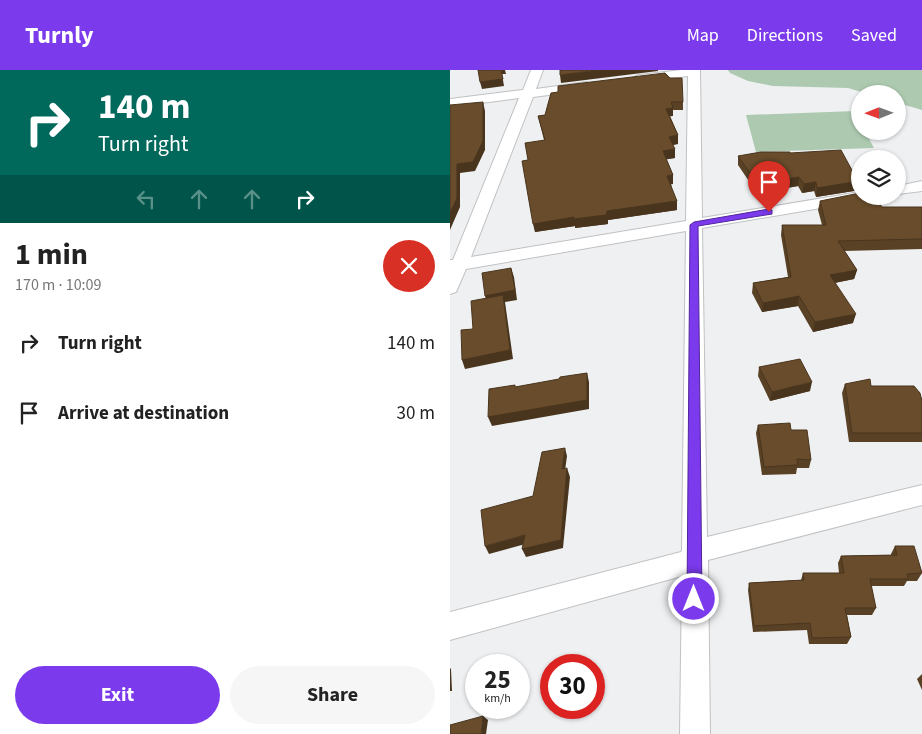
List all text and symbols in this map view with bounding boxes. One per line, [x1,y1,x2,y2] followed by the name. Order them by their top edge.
[25,18,94,53] text: Turnly
[687,23,719,48] text: Map
[747,23,823,48] text: Directions
[851,23,897,48] text: Saved
[98,82,190,132] text: 140 m
[851,85,906,140] north arrow
[851,85,906,205] map controls
[15,90,80,155] icon: right
[98,128,188,160] text: Turn right
[851,150,906,205] button: layers
[748,161,790,212] pin
[755,168,783,196] icon: arrive
[132,185,160,213] icon: left
[185,185,213,213] icon: ahead
[238,185,266,213] icon: ahead
[291,185,319,213] icon: right
[15,233,88,276] text: 1 min
[383,240,435,292] button: close
[15,274,102,296] text: 170 m · 10:09
[15,329,43,357] icon: right
[58,330,142,357] text: Turn right
[387,330,435,357] text: 140 m
[15,399,43,427] icon: arrive
[58,400,229,427] text: Arrive at destination
[397,400,435,427] text: 30 m
[667,572,719,624] position arrow
[540,654,605,719] speed limit sign: 30
[484,662,511,698] text: 25
[15,666,220,724] button: Exit
[230,666,435,724] button: Share
[484,690,511,707] text: km/h

